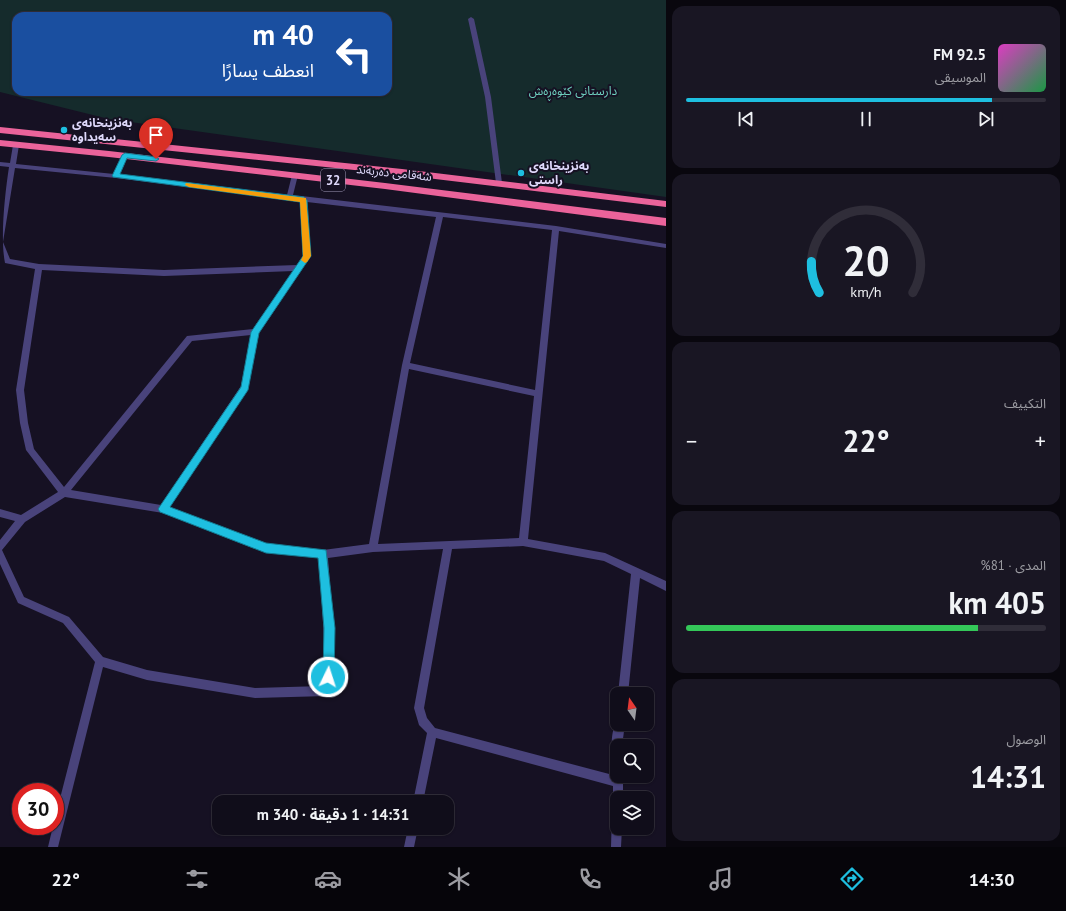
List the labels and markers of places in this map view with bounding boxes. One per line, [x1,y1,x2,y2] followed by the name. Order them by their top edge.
[72,115,132,144] place label: بەنزینخانەی سەیداوە
[139,118,173,159] pin
[59,125,69,135] marker: بەنزینخانەی سەیداوە
[529,158,589,187] place label: بەنزینخانەی راستی
[516,168,526,178] marker: بەنزینخانەی راستی

